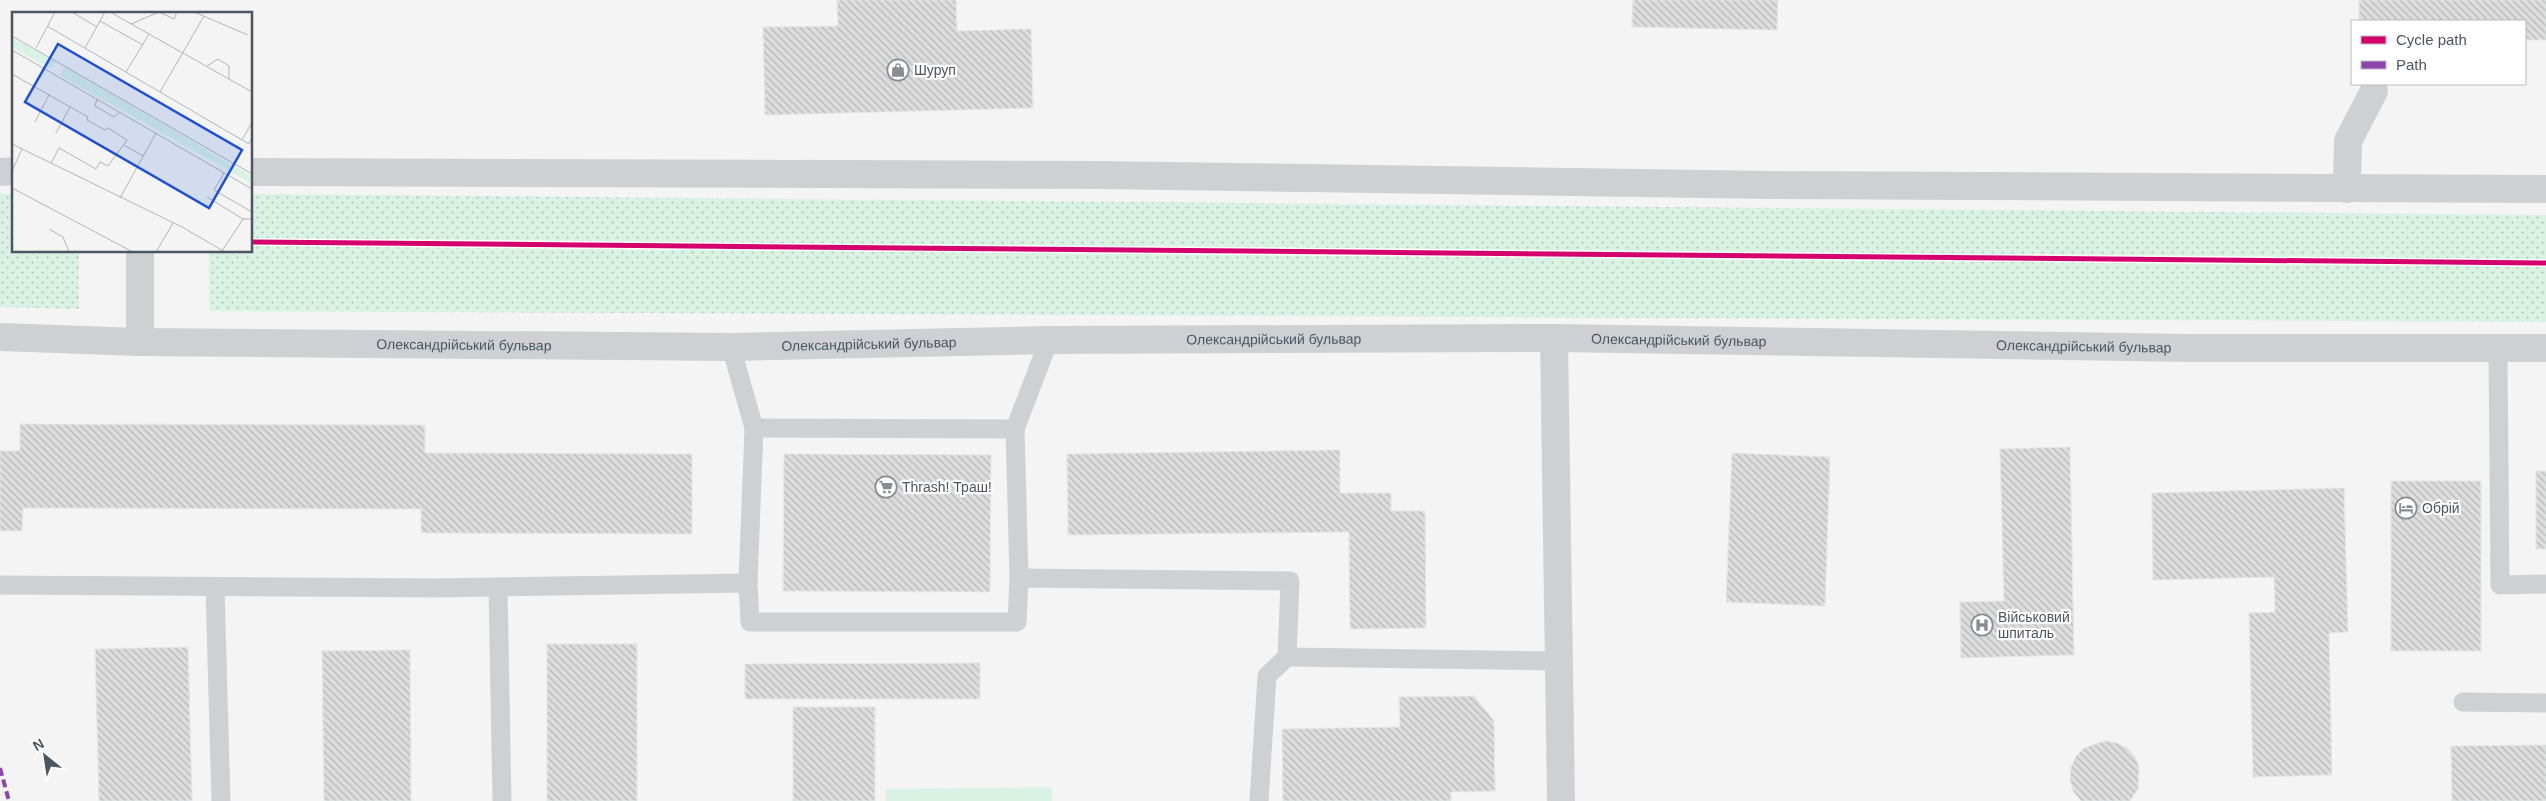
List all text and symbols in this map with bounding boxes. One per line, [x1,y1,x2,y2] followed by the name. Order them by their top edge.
[12,12,252,252] inset map
[2351,20,2526,85] legend
[2396,31,2467,48] text: Cycle path
[2396,56,2427,73] text: Path
[886,58,910,82] shop icon: Шуруп
[914,62,956,78] place label: Шуруп
[1186,331,1362,347] street label: Олександрійський бульвар
[1591,331,1767,349] street label: Олександрійський бульвар
[781,334,957,354] street label: Олександрійський бульвар
[376,336,552,353] street label: Олександрійський бульвар
[1996,337,2172,356] street label: Олександрійський бульвар
[874,475,898,499] supermarket icon: Thrash! Траш!
[902,479,992,495] place label: Thrash! Траш!
[2394,496,2418,520] hotel icon: Обрій
[2422,500,2460,516] place label: Обрій
[1998,609,2070,641] place label: Військовий шпиталь
[1970,613,1994,637] hospital icon: Військовий шпиталь
[20,731,70,781] north arrow
[30,735,47,754] text: N

